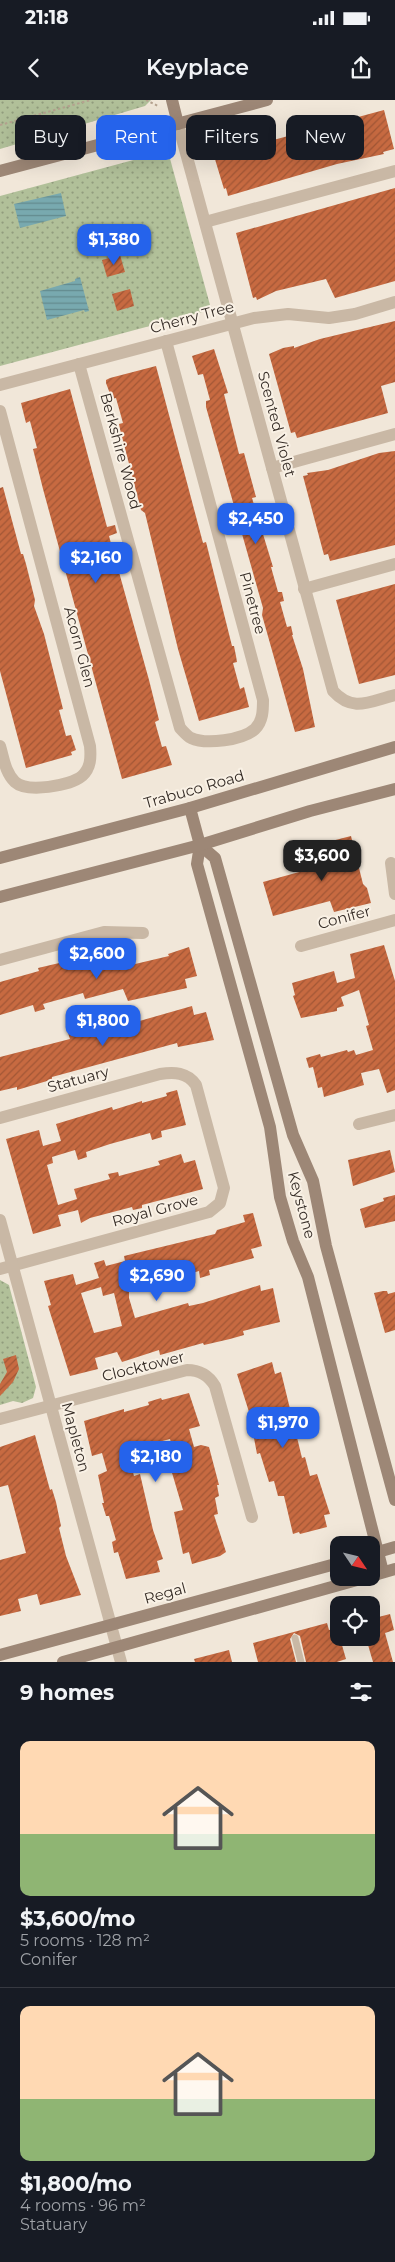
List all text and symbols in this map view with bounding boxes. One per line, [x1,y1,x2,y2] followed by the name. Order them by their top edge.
[25,6,69,29] text: 21:18
[20,54,48,82] icon: back
[146,54,249,81] text: Keyplace
[347,54,375,82] icon: share
[15,115,86,160] chip: Buy
[96,115,176,160] chip: Rent
[186,115,276,160] chip: Filters
[286,115,364,160] chip: New
[73,224,155,266] pin: $1,380
[88,230,140,249] text: $1,380
[148,297,236,337] street label: Cherry Tree
[254,369,300,479] street label: Scented Violet
[96,391,146,511] street label: Berkshire Wood
[215,502,297,545] pin: $2,450
[228,509,284,528] text: $2,450
[55,542,137,584] pin: $2,160
[70,548,122,567] text: $2,160
[236,570,270,636] street label: Pinetree
[60,604,100,690] street label: Acorn Glen
[142,766,246,812] street label: Trabuco Road
[281,840,363,882] pin: $3,600
[294,846,350,865] text: $3,600
[316,901,372,933] street label: Conifer
[56,938,138,980] pin: $2,600
[69,944,125,963] text: $2,600
[62,1004,144,1047] pin: $1,800
[77,1011,129,1030] text: $1,800
[45,1061,112,1096] street label: Statuary
[284,1169,320,1241] street label: Keystone
[110,1189,200,1231] street label: Royal Grove
[116,1260,198,1302] pin: $2,690
[129,1266,185,1285] text: $2,690
[100,1347,186,1385] street label: Clocktower
[58,1400,94,1474] street label: Mapleton
[242,1406,324,1449] pin: $1,970
[257,1413,309,1432] text: $1,970
[115,1440,197,1483] pin: $2,180
[130,1447,182,1466] text: $2,180
[330,1536,380,1586] north arrow
[330,1536,380,1646] map controls
[142,1578,188,1608] street label: Regal
[330,1596,380,1646] button: locate
[347,1678,375,1706] icon: filters
[20,1680,114,1705] text: 9 homes
[153,1773,243,1863] icon: home
[20,1906,135,1931] text: $3,600/mo
[20,1931,150,1950] text: 5 rooms · 128 m²
[20,1950,78,1969] text: Conifer
[153,2039,243,2129] icon: home
[20,2171,132,2196] text: $1,800/mo
[20,2196,146,2215] text: 4 rooms · 96 m²
[20,2215,87,2234] text: Statuary

